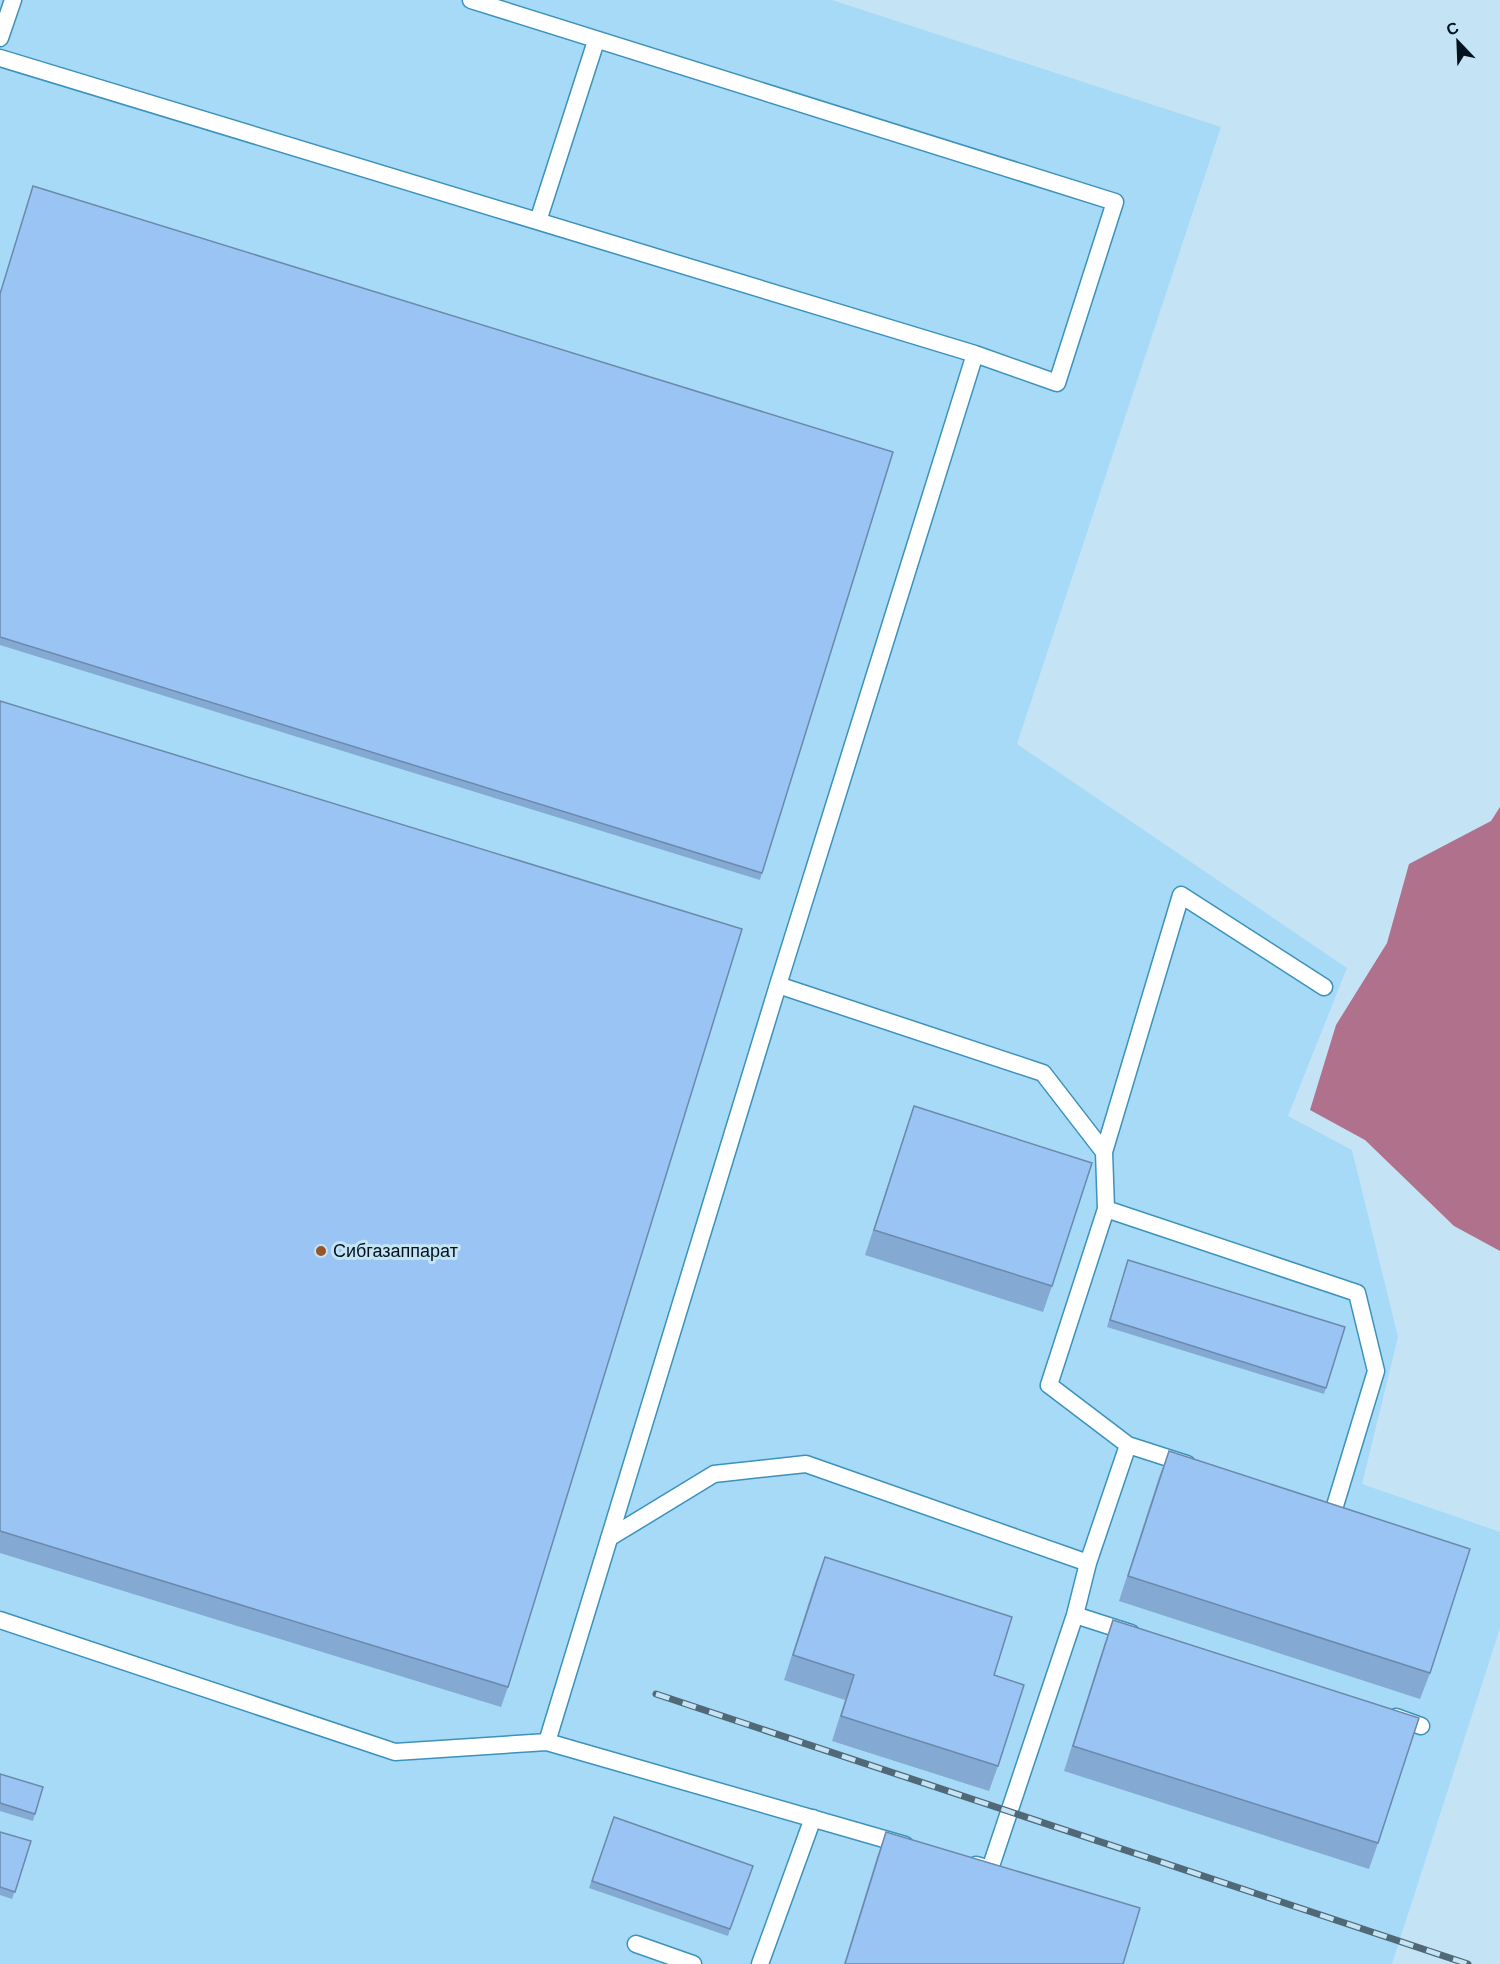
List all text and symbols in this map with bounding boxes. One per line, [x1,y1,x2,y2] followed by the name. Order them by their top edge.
[1428,12,1488,72] north arrow
[1444,18,1461,39] text: С
[333,1241,458,1261] place label: Сибгазаппарат
[314,1244,328,1258] marker: Сибгазаппарат

